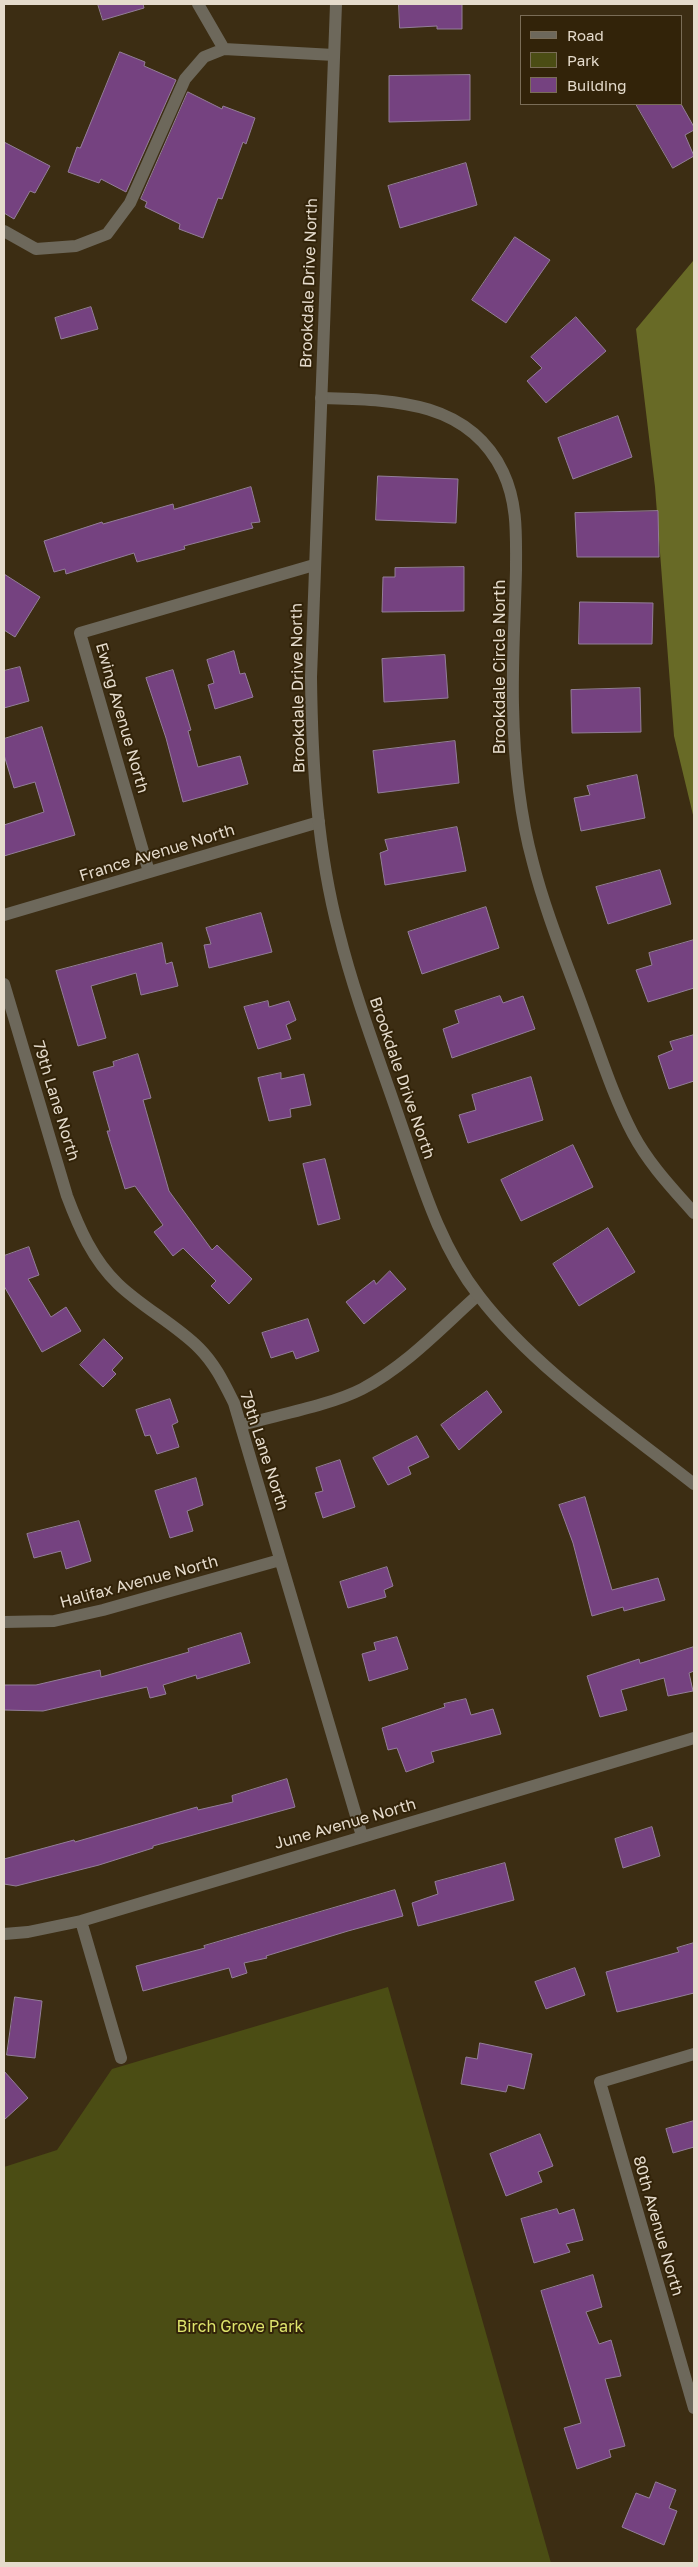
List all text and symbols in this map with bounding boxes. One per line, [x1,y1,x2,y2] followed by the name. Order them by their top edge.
[520,15,683,105] legend
[567,26,604,44] text: Road
[567,51,599,69] text: Park
[567,76,627,94] text: Building
[296,198,322,368] street label: Brookdale Drive North
[490,580,510,754] street label: Brookdale Circle North
[287,603,309,773] street label: Brookdale Drive North
[91,641,153,795] street label: Ewing Avenue North
[77,820,237,886] street label: France Avenue North
[365,994,439,1162] street label: Brookdale Drive North
[29,1039,83,1163] street label: 79th Lane North
[236,1389,292,1513] street label: 79th Lane North
[58,1552,220,1612] street label: Halifax Avenue North
[272,1795,418,1853] street label: June Avenue North
[629,2154,687,2298] street label: 80th Avenue North
[177,2317,303,2337] park label: Birch Grove Park

